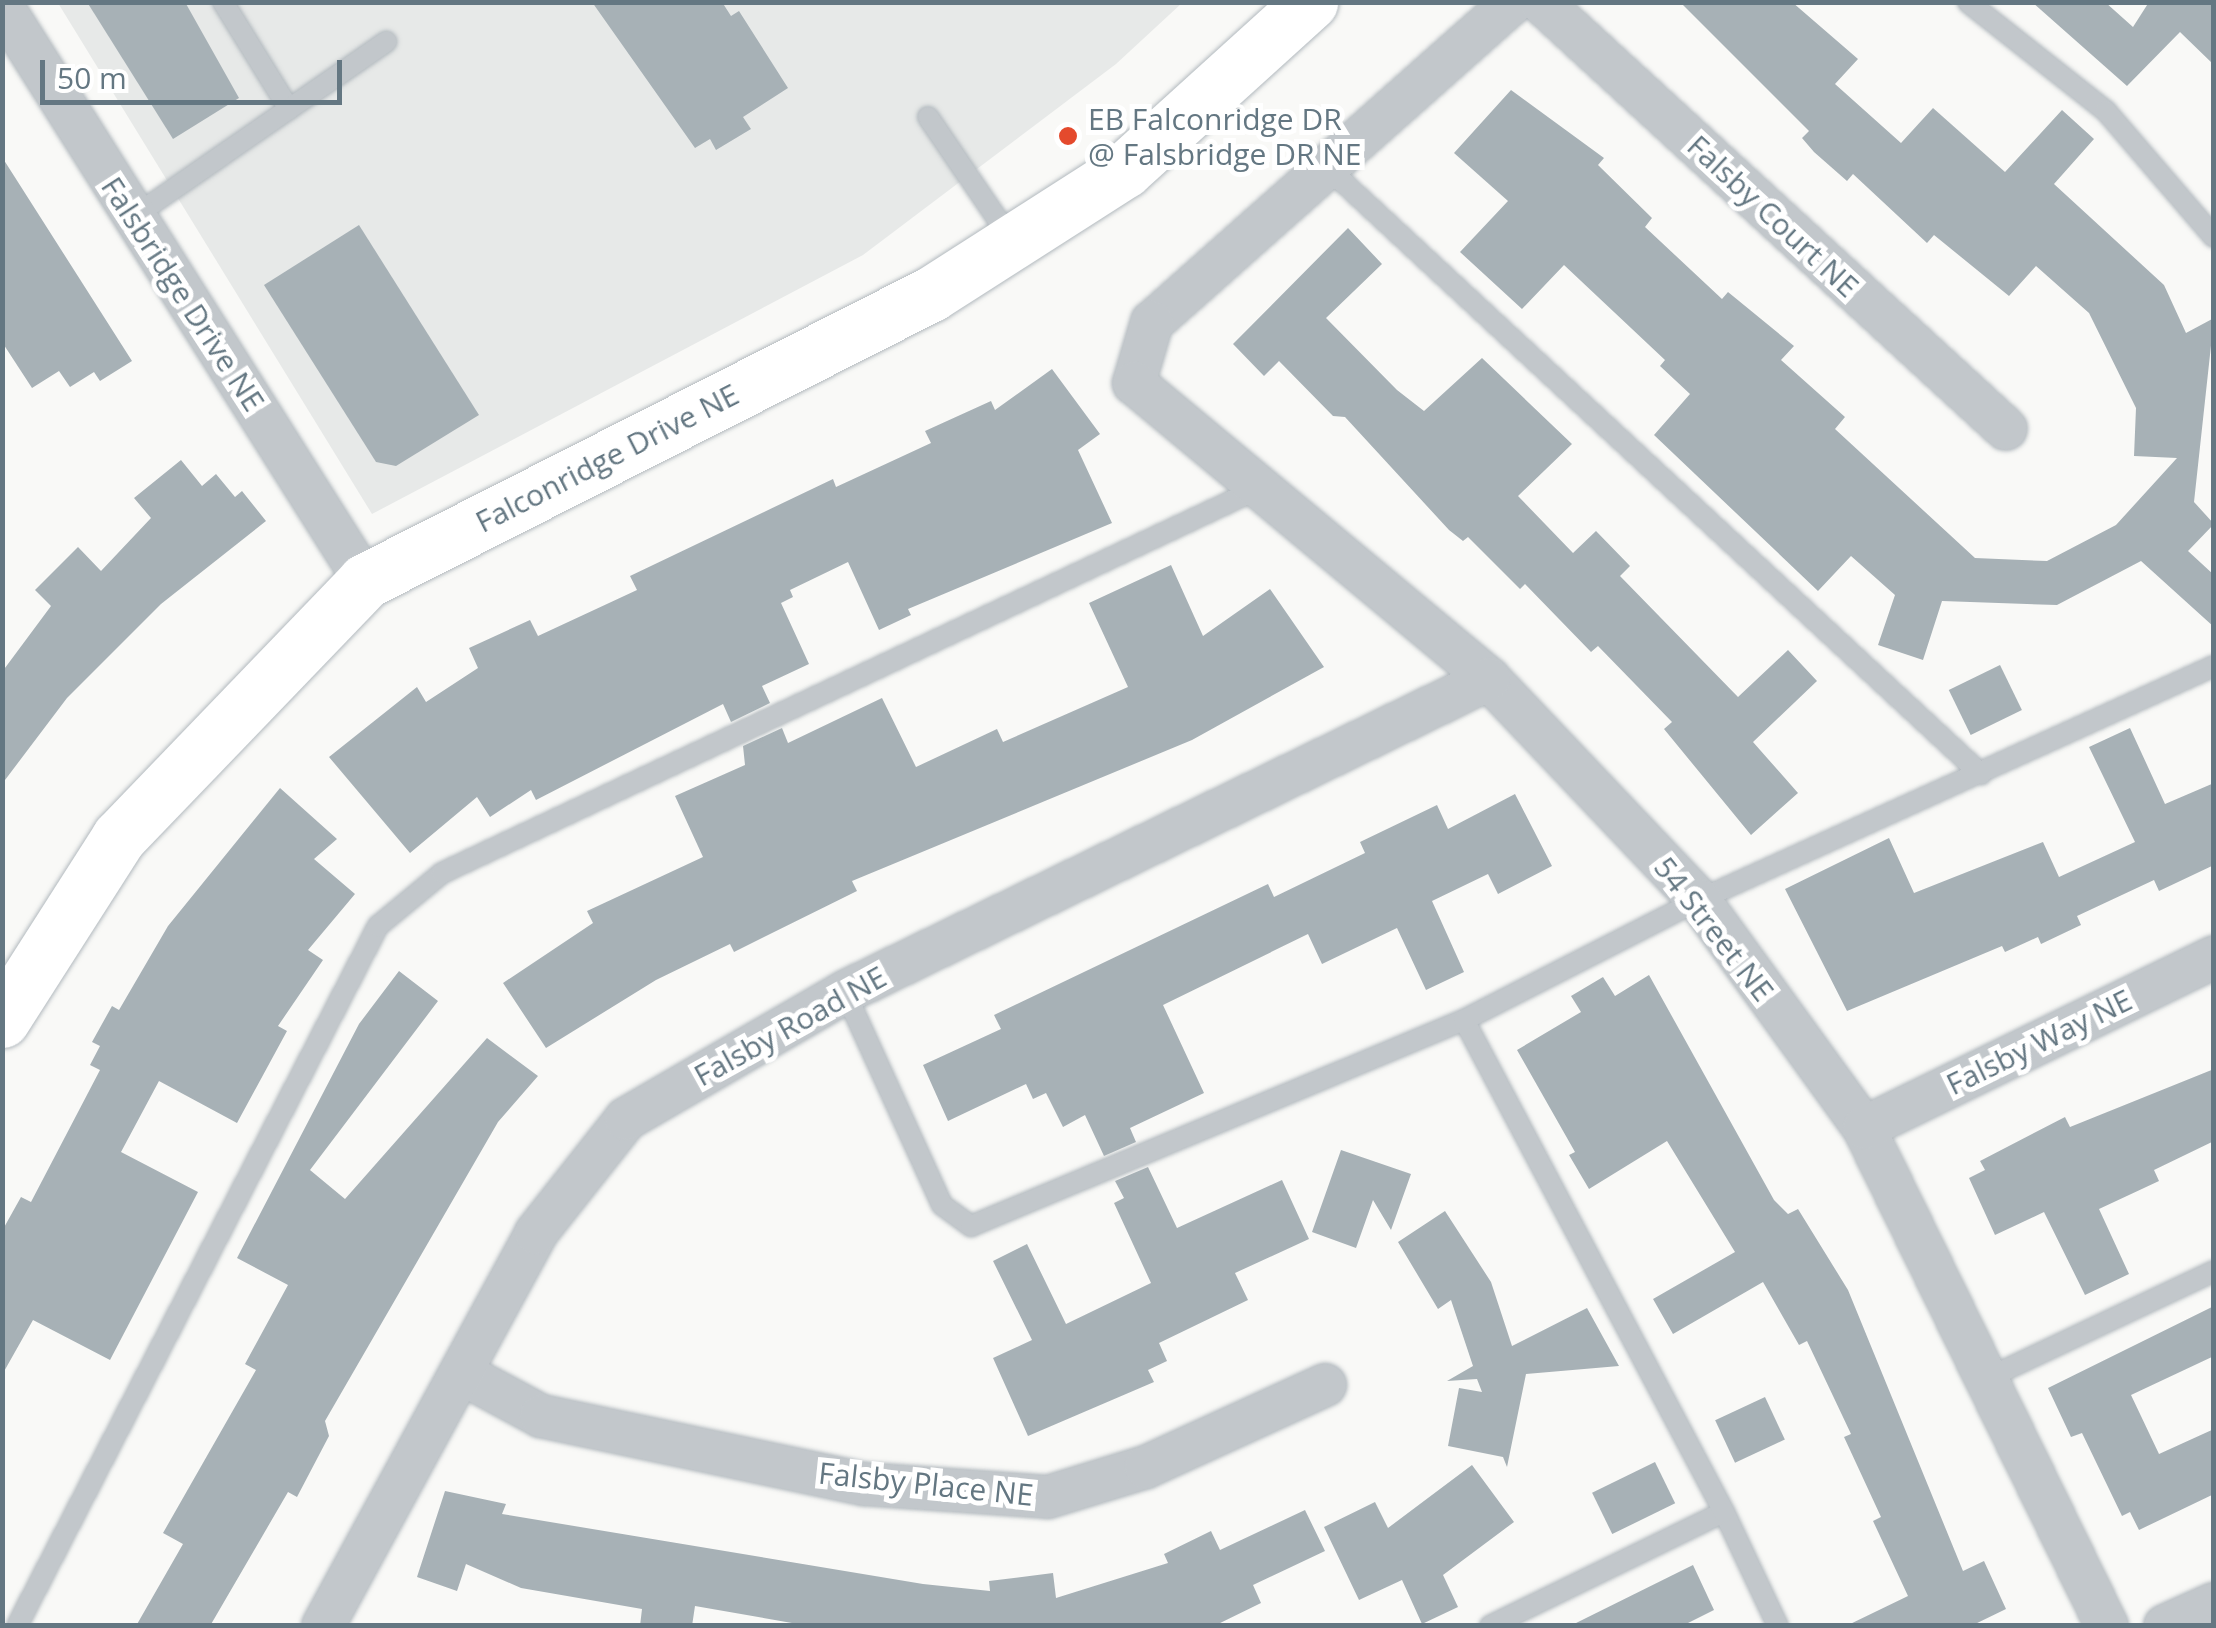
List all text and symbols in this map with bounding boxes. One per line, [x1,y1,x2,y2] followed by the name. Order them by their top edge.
[45,40,348,102] scale bar
[57,57,127,98] text: 50 m
[1088,101,1362,172] place label: EB Falconridge DR @ Falsbridge DR NE
[1057,125,1079,147] marker: EB Falconridge DR @ Falsbridge DR NE
[1680,128,1866,304] street label: Falsby Court NE
[94,170,272,418] street label: Falsbridge Drive NE
[470,376,744,540] street label: Falconridge Drive NE
[1647,850,1781,1008] street label: 54 Street NE
[688,958,892,1094] street label: Falsby Road NE
[1940,982,2138,1102] street label: Falsby Way NE
[817,1455,1035,1513] street label: Falsby Place NE

